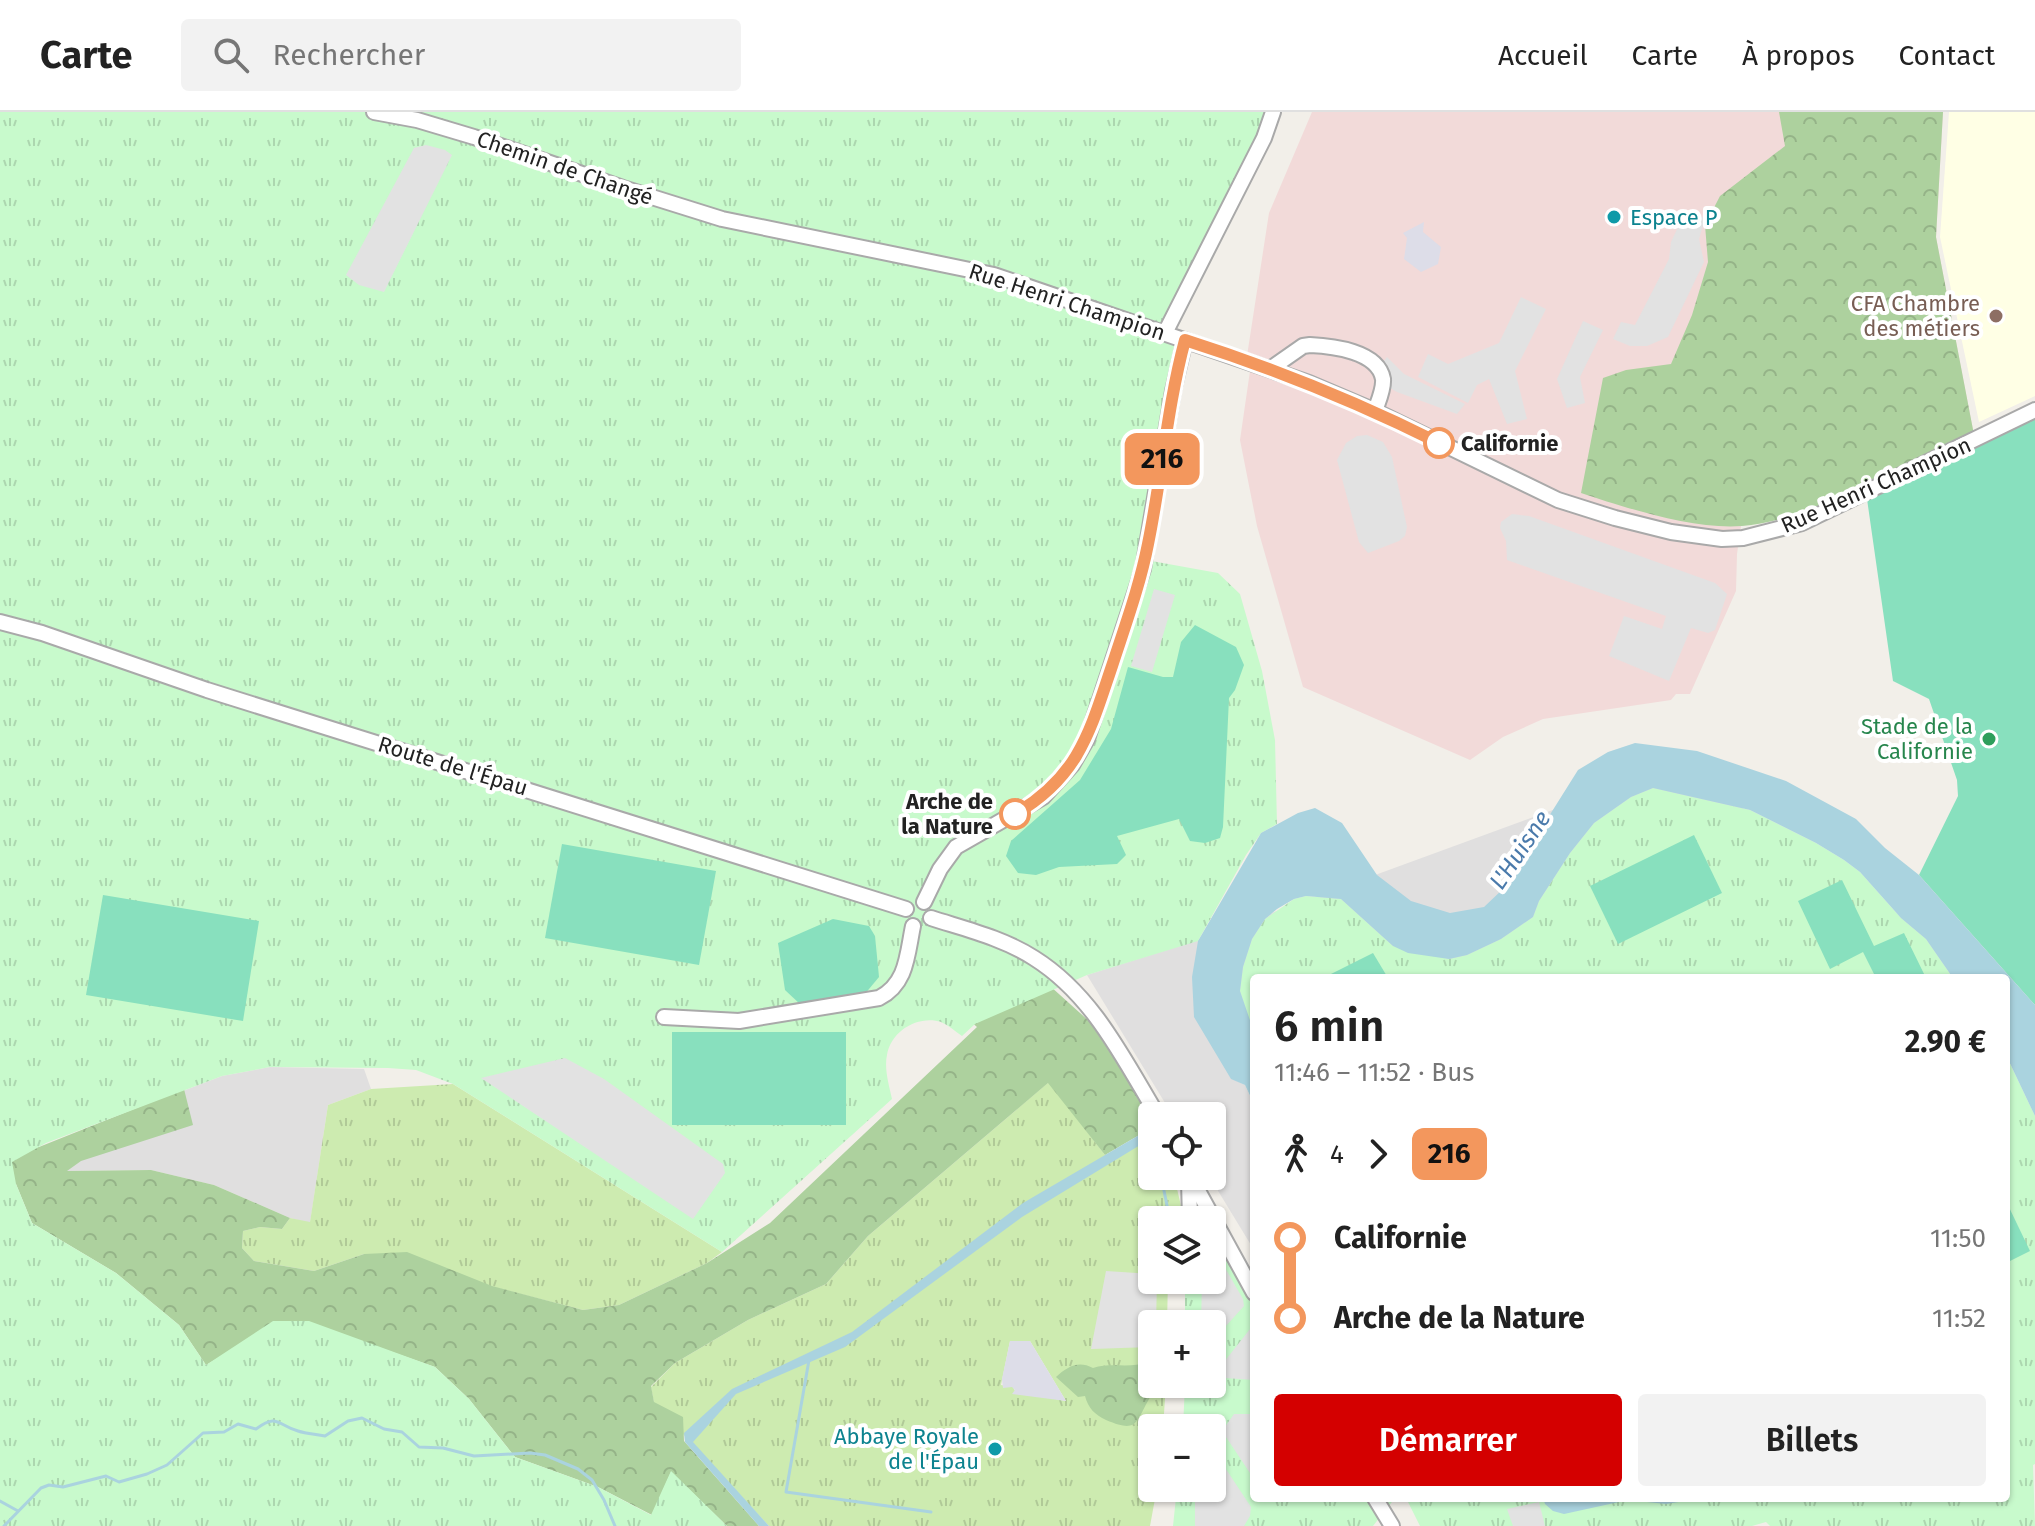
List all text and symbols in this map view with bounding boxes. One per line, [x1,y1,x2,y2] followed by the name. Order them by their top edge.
[181,19,741,91] search box
[40,32,133,78] text: Carte
[209,33,253,77] icon: search
[273,37,425,73] text: Rechercher
[1498,39,1588,72] text: Accueil
[1632,39,1698,72] text: Carte
[1742,39,1854,72] text: À propos
[1898,39,1995,72] text: Contact
[473,125,657,211] street label: Chemin de Changé
[1630,204,1718,231] place label: Espace P
[1605,208,1623,226] marker: Espace P
[965,257,1169,347] street label: Rue Henri Champion
[1851,290,1980,342] place label: CFA Chambre des métiers
[1987,307,2005,325] marker: CFA Chambre des métiers
[1424,428,1454,458] marker: Californie
[1461,430,1558,457] place label: Californie
[1777,431,1975,539] street label: Rue Henri Champion
[1116,433,1208,485] line badge: 216
[1141,442,1183,475] text: 216
[1861,713,1973,765] place label: Stade de la Californie
[375,730,531,802] street label: Route de l'Épau
[1980,730,1998,748] marker: Stade de la Californie
[901,788,993,840] place label: Arche de la Nature
[1000,799,1030,829] marker: Arche de la Nature
[1484,805,1556,895] water label: L'Huisne
[1274,1000,1384,1053] text: 6 min
[1905,1024,1986,1060] text: 2.90 €
[1274,1057,1474,1088] text: 11:46 – 11:52 · Bus
[1138,1102,1226,1502] map controls
[1138,1102,1226,1190] button: locate
[1274,1132,1318,1176] icon: walk
[1356,1132,1400,1176] icon: forward
[1428,1137,1471,1170] text: 216
[1330,1139,1344,1170] text: 4
[1138,1206,1226,1294] button: layers
[1334,1220,1467,1256] text: Californie
[1930,1223,1986,1254] text: 11:50
[1334,1300,1585,1336] text: Arche de la Nature
[1932,1303,1986,1334] text: 11:52
[1138,1310,1226,1398] button: +
[1274,1394,1622,1486] button: Démarrer
[1638,1394,1986,1486] button: Billets
[1138,1414,1226,1502] button: −
[834,1423,979,1475] place label: Abbaye Royale de l'Épau
[986,1440,1004,1458] marker: Abbaye Royale de l'Épau

